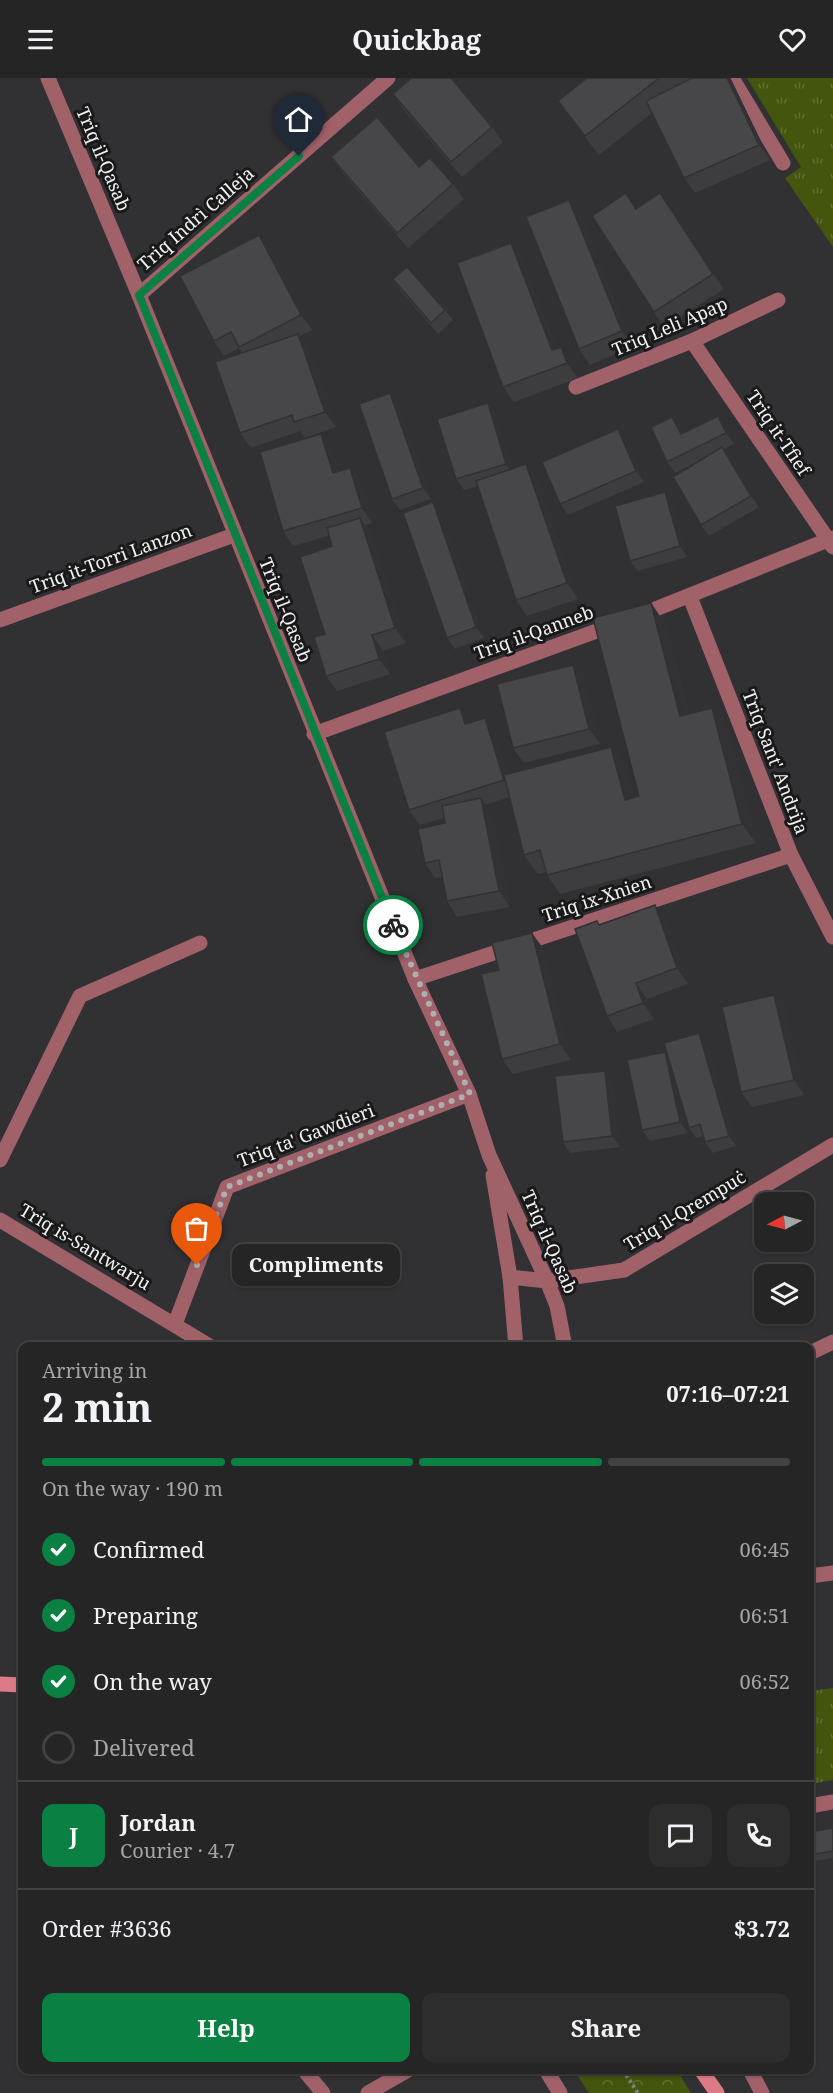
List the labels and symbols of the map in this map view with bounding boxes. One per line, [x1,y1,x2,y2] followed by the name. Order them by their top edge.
[273,94,324,156] pin
[71,103,137,214] street label: Triq il-Qasab
[132,161,259,275] street label: Triq Indrì Calleja
[608,291,731,361] street label: Triq Leli Apap
[742,385,817,481] street label: Triq it-Tfief
[26,517,195,599] street label: Triq it-Torri Lanzon
[254,554,318,665] street label: Triq il-Qasab
[471,599,597,665] street label: Triq il-Qanneb
[737,686,814,837] street label: Triq Sant' Andrija
[539,869,655,927] street label: Triq ix-Xnien
[363,895,423,955] courier
[234,1098,378,1172] street label: Triq ta' Gawdieri
[619,1164,750,1256] street label: Triq il-Qrempuċ
[516,1186,583,1297] street label: Triq il-Qasab
[754,1192,814,1252] north arrow
[15,1197,156,1295] street label: Triq is-Santwarju
[171,1203,222,1265] pin
[233,1244,401,1286] callout: Compliments

